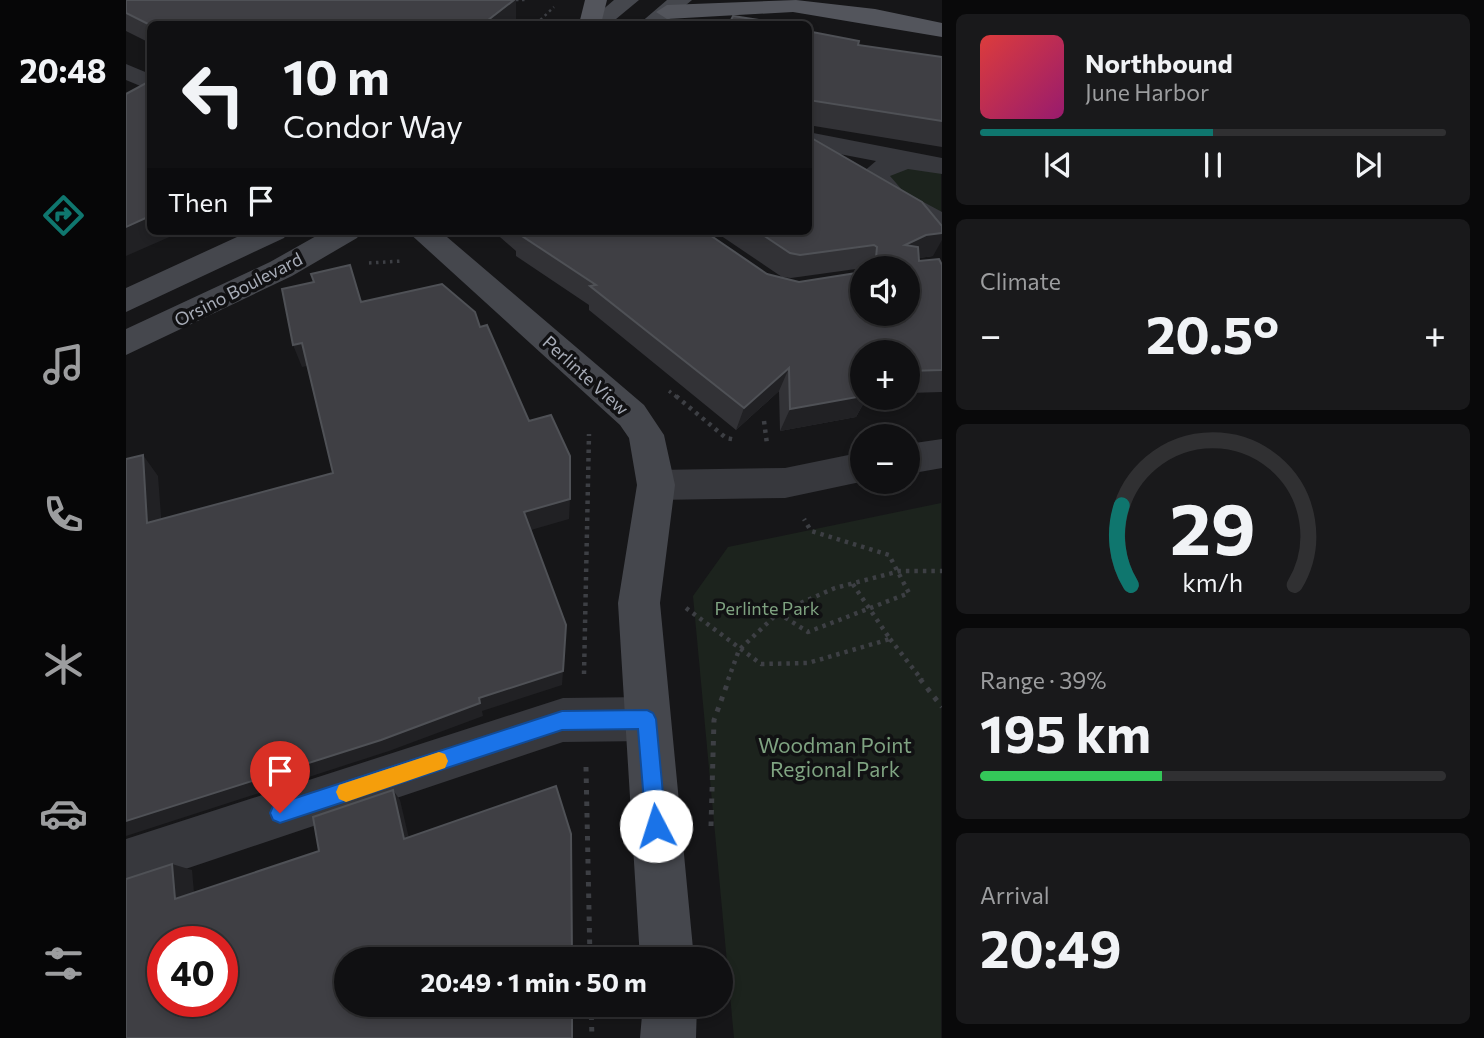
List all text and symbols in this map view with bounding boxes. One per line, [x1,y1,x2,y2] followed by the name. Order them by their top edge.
[283,45,390,105] text: 10 m
[1085,47,1233,78] text: Northbound
[168,49,259,140] icon: left
[19,50,107,90] text: 20:48
[1085,78,1209,106] text: June Harbor
[283,105,463,145] text: Condor Way
[1039,146,1077,184] icon: previous
[1194,146,1232,184] icon: pause
[1349,146,1387,184] icon: next
[242,182,280,220] icon: arrive
[168,186,228,217] text: Then
[39,191,88,240] icon: directions
[170,247,306,331] street label: Orsino Boulevard
[850,256,920,494] map controls
[850,256,920,326] button: sound
[980,267,1061,295] text: Climate
[1146,301,1279,365] text: 20.5°
[980,310,1002,357] text: −
[1424,310,1446,357] text: +
[538,331,634,419] street label: Perlinte View
[39,340,88,389] icon: music
[850,340,920,410] button: +
[850,424,920,494] button: −
[1170,481,1256,570] text: 29
[39,490,88,539] icon: phone
[1183,567,1243,597] text: km/h
[714,597,820,619] park label: Perlinte Park
[39,640,88,689] icon: climate
[980,666,1107,694] text: Range · 39%
[980,700,1151,764] text: 195 km
[758,732,912,781] park label: Woodman Point Regional Park
[250,741,310,813] pin
[261,752,299,790] icon: arrive
[39,789,88,838] icon: car
[619,789,693,863] position arrow
[980,881,1050,909] text: Arrival
[980,915,1122,979] text: 20:49
[147,926,238,1017] speed limit sign: 40
[39,939,88,988] icon: filters
[420,966,647,997] text: 20:49 · 1 min · 50 m

